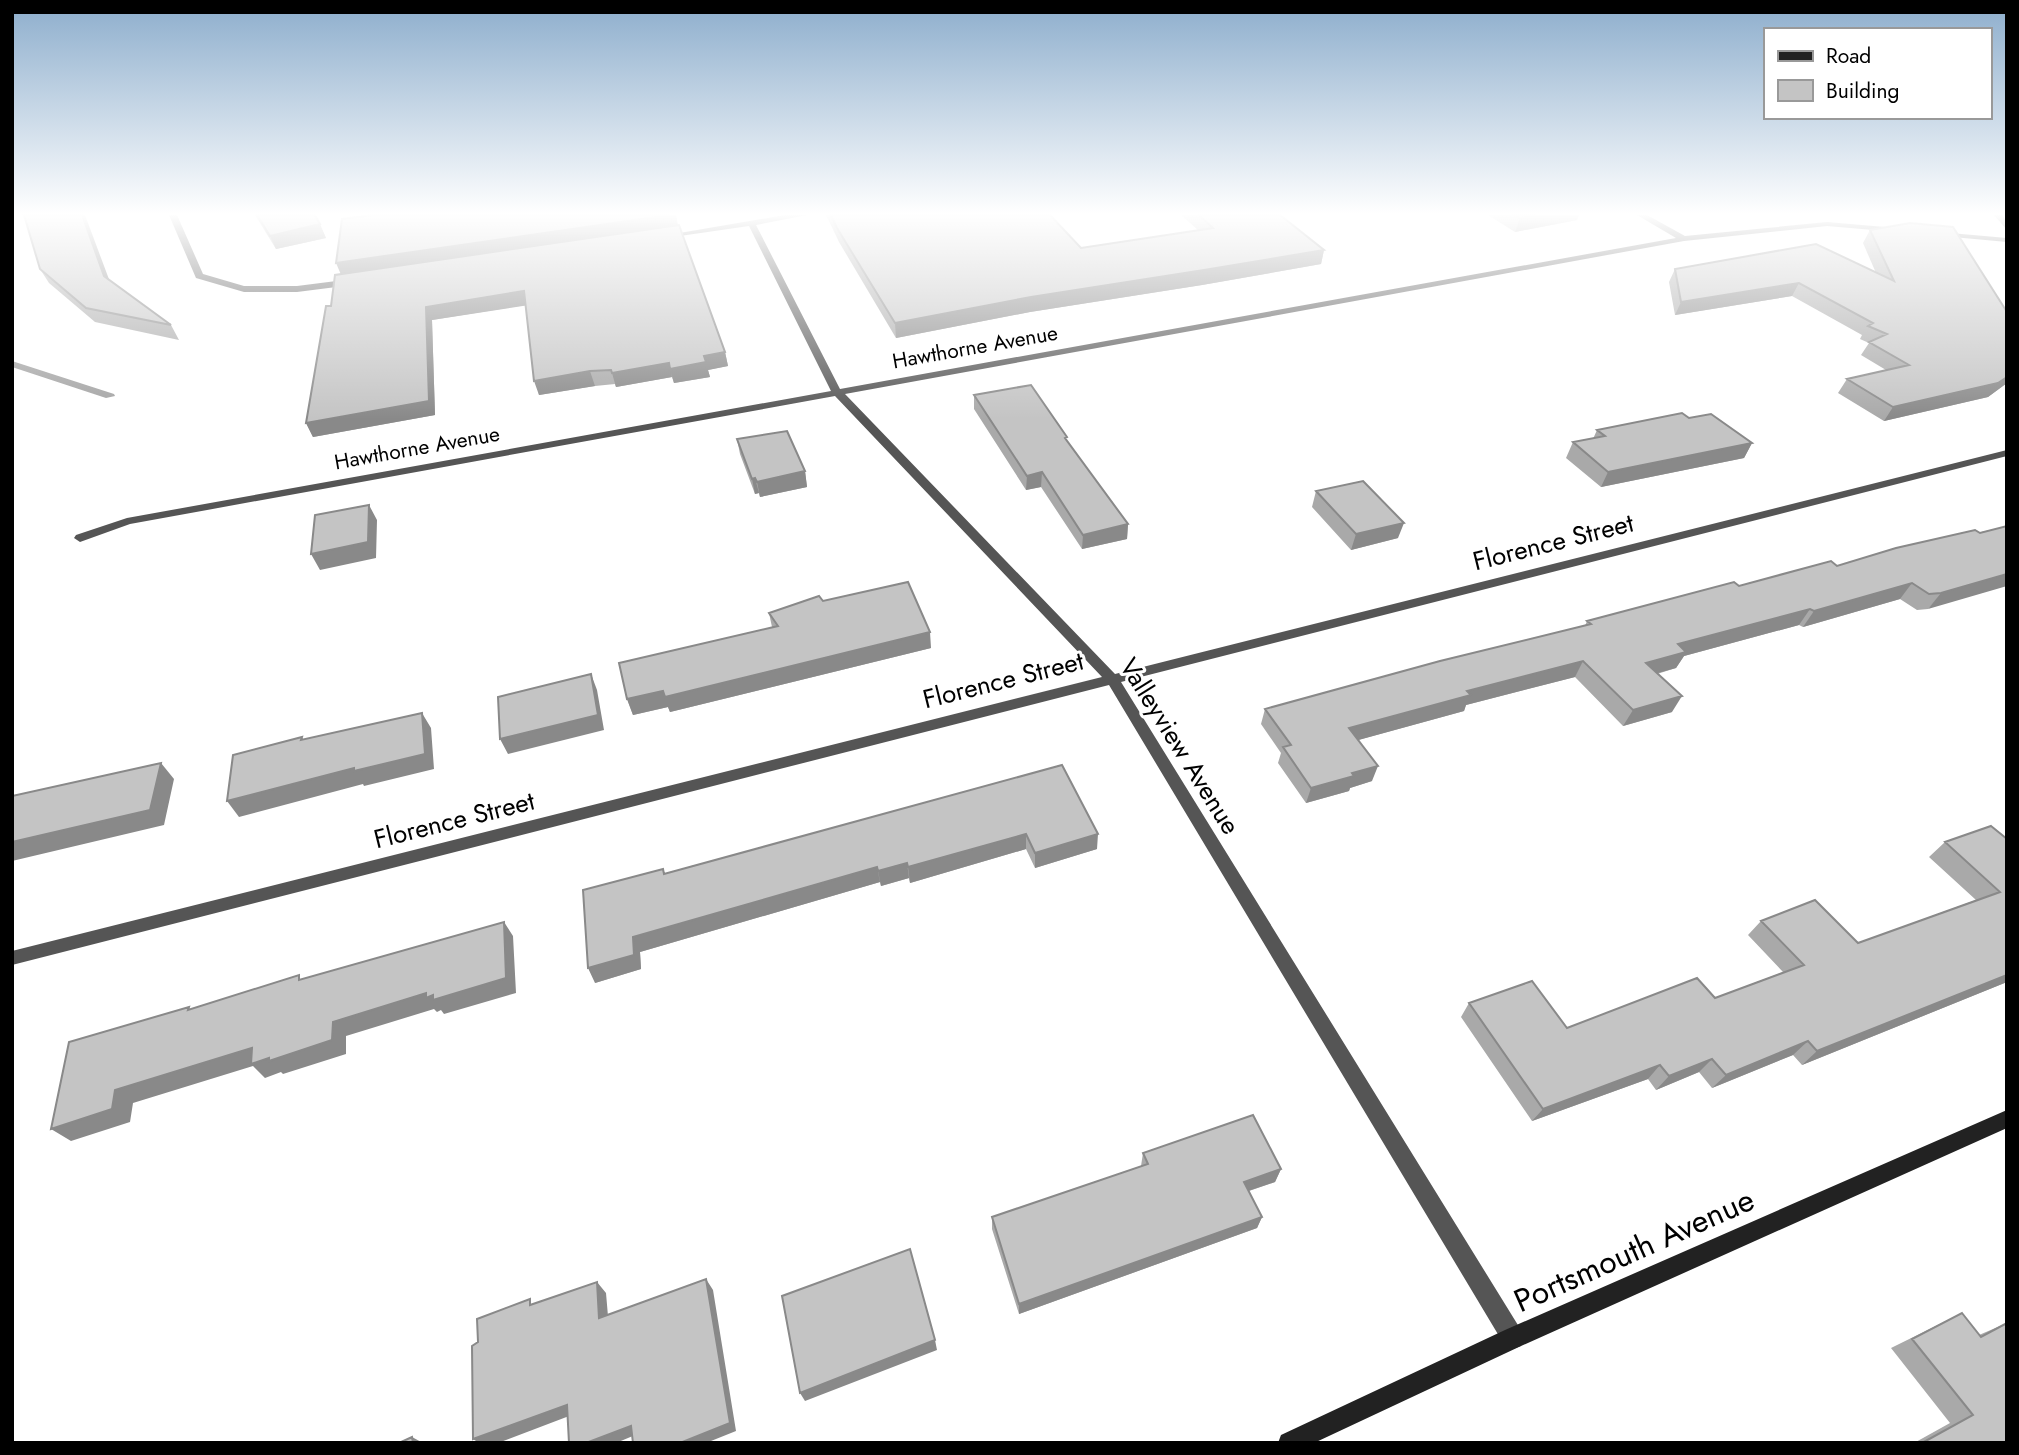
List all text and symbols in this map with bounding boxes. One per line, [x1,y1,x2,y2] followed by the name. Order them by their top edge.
[1764,28,1991,119] legend
[1826,41,1871,71] text: Road
[1826,76,1899,106] text: Building
[890,318,1060,376] street label: Hawthorne Avenue
[332,419,502,477] street label: Hawthorne Avenue
[1469,503,1638,580] street label: Florence Street
[919,641,1088,718] street label: Florence Street
[1110,650,1250,842] street label: Valleyview Avenue
[370,781,539,858] street label: Florence Street
[1507,1176,1761,1324] street label: Portsmouth Avenue

